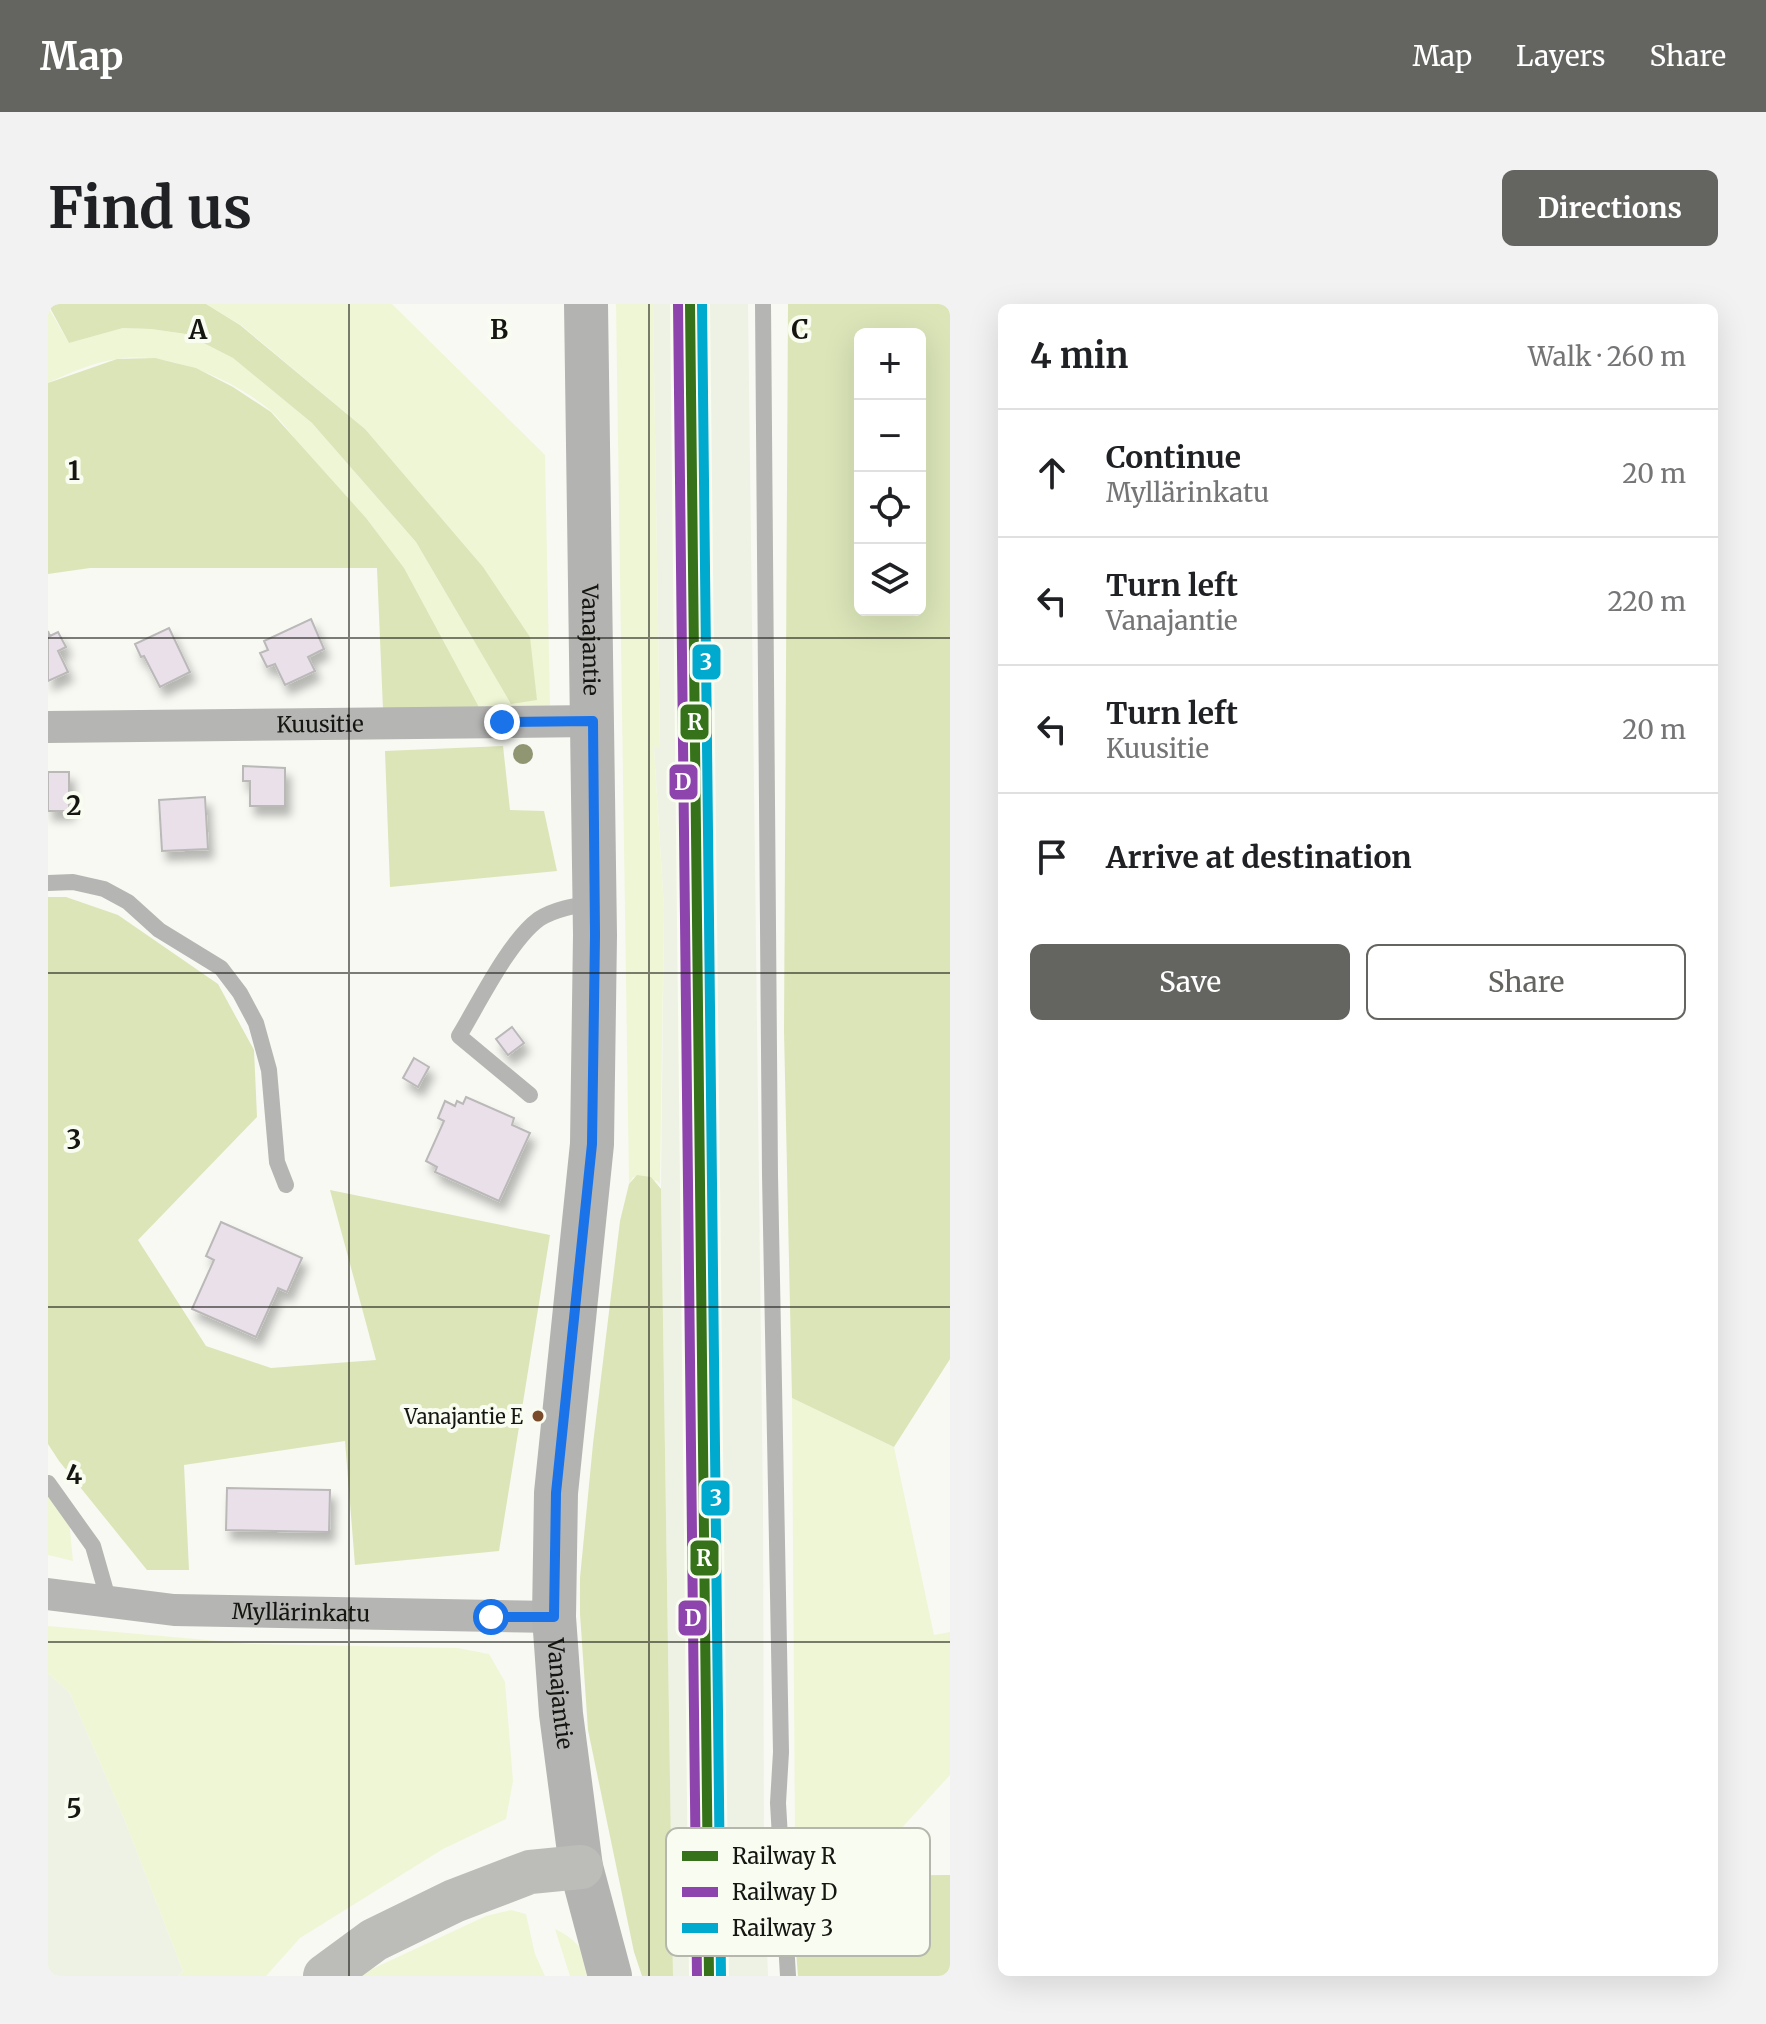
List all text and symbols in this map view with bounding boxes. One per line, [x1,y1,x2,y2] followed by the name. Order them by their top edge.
[40,33,124,80] text: Map
[1412,38,1472,74] text: Map
[1516,38,1605,74] text: Layers
[1649,38,1726,74] text: Share
[1502,170,1718,246] button: Directions
[48,173,252,243] text: Find us
[188,313,208,346] text: A
[490,313,508,346] text: B
[791,313,809,346] text: C
[854,328,926,616] map controls
[854,328,926,400] button: +
[1030,335,1128,377] text: 4 min
[1528,340,1686,373] text: Walk · 260 m
[854,400,926,472] button: −
[1106,438,1241,476] text: Continue
[1030,451,1074,495] icon: ahead
[68,454,80,487] text: 1
[1622,457,1686,490] text: 20 m
[854,472,926,544] button: locate
[1106,476,1269,509] text: Myllärinkatu
[854,544,926,616] button: layers
[1106,566,1238,604] text: Turn left
[1030,579,1074,623] icon: left
[576,583,606,696] street label: Vanajantie
[1607,585,1686,618] text: 220 m
[1106,604,1238,637] text: Vanajantie
[691,643,722,681] line badge: 3
[700,648,712,676] text: 3
[1106,694,1238,732] text: Turn left
[679,703,710,741] line badge: R
[484,704,520,740] route end
[1030,707,1074,751] icon: left
[687,708,703,736] text: R
[276,710,364,738] street label: Kuusitie
[1622,713,1686,746] text: 20 m
[1106,732,1209,765] text: Kuusitie
[668,763,699,801] line badge: D
[675,768,692,796] text: D
[66,789,82,822] text: 2
[1030,835,1074,879] icon: arrive
[1106,838,1412,876] text: Arrive at destination
[1030,944,1350,1020] button: Save
[1366,944,1686,1020] button: Share
[67,1123,81,1156] text: 3
[403,1404,523,1429] place label: Vanajantie E
[530,1408,546,1424] marker: Vanajantie E
[66,1458,83,1491] text: 4
[700,1479,731,1517] line badge: 3
[710,1484,722,1512] text: 3
[689,1539,720,1577] line badge: R
[696,1544,712,1572] text: R
[232,1597,370,1628] street label: Myllärinkatu
[473,1599,509,1635] route start
[677,1599,708,1637] line badge: D
[685,1604,702,1632] text: D
[542,1636,579,1751] street label: Vanajantie
[66,1792,82,1825] text: 5
[666,1828,930,1956] legend
[732,1842,837,1870] text: Railway R
[732,1878,837,1906] text: Railway D
[732,1914,833,1942] text: Railway 3

